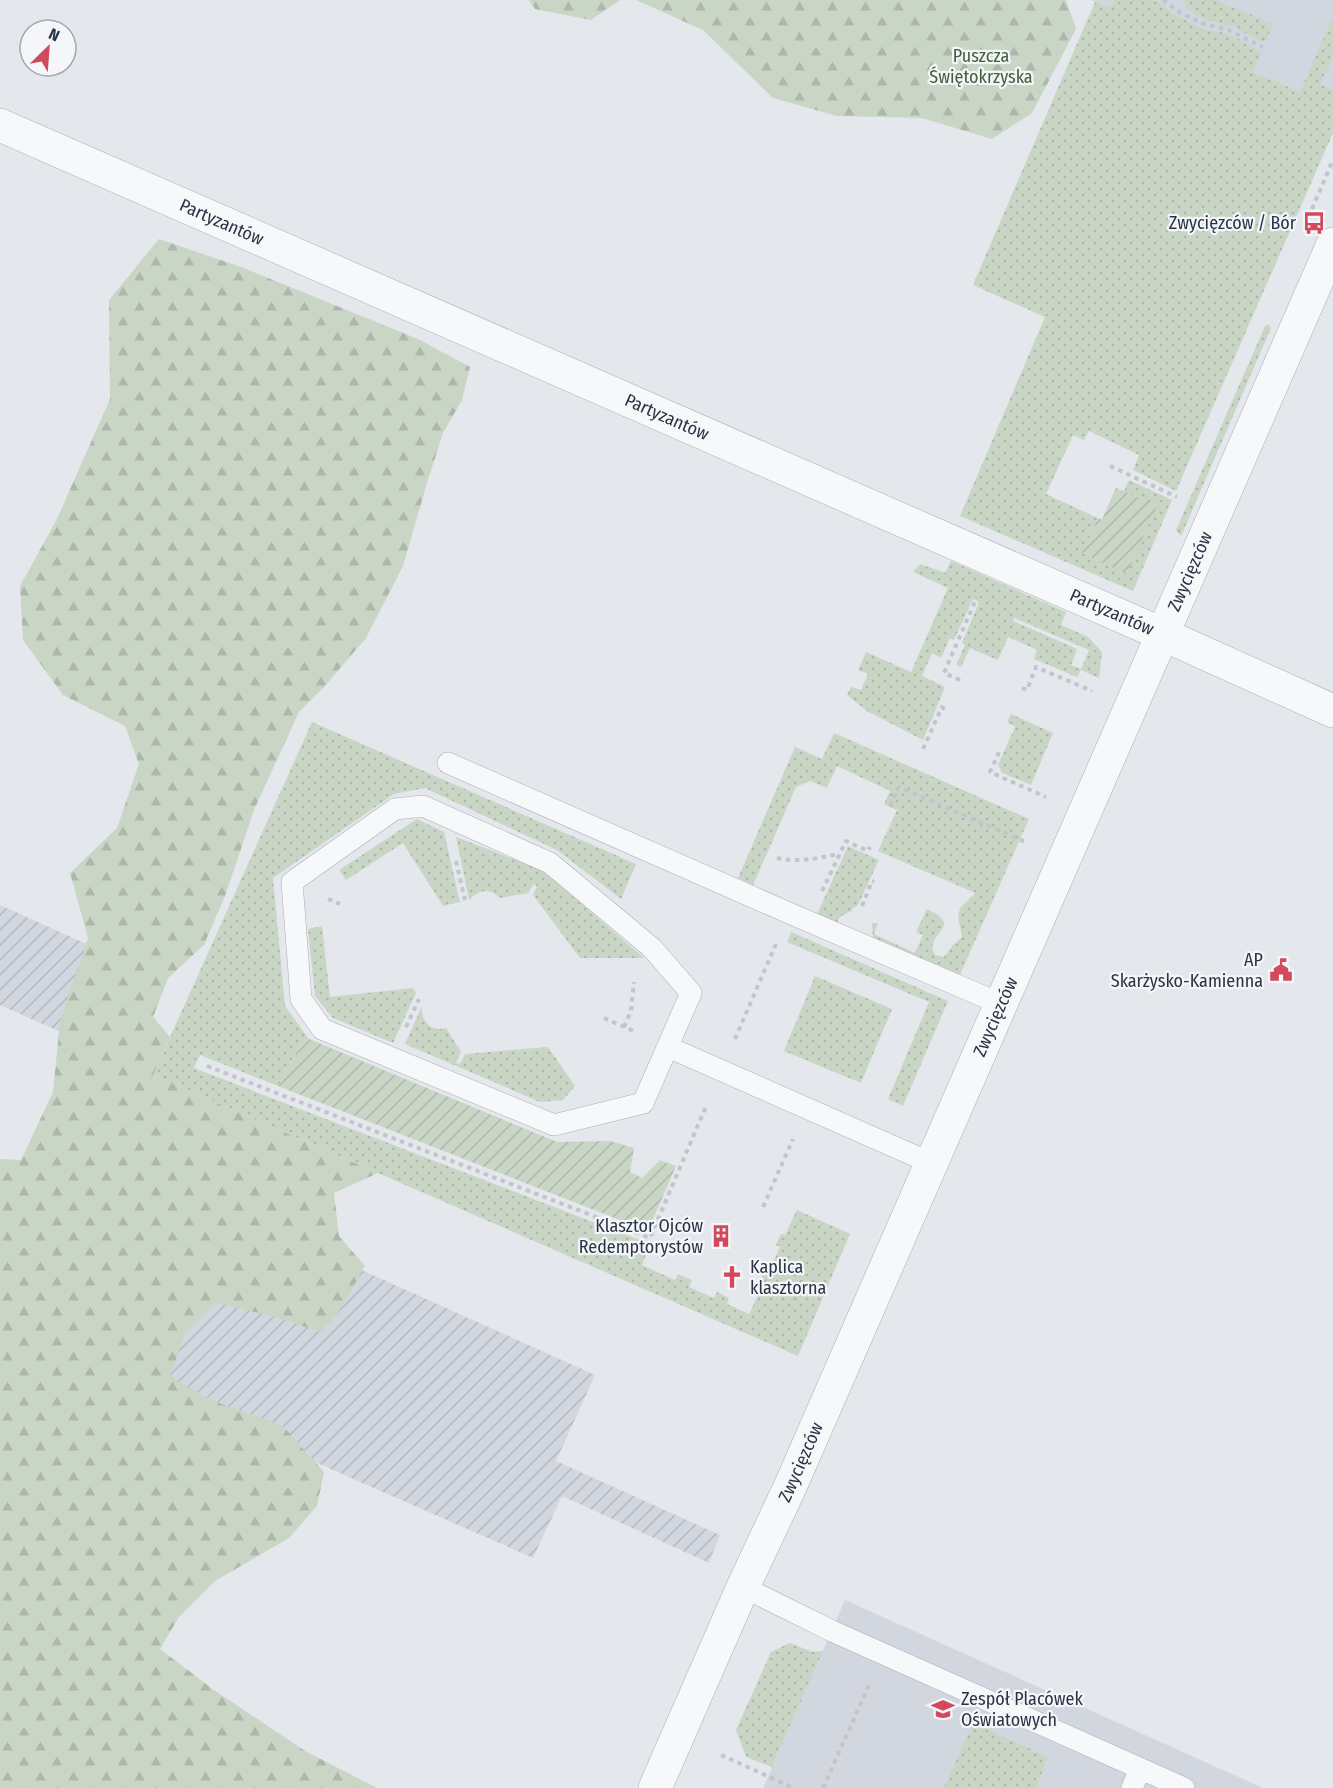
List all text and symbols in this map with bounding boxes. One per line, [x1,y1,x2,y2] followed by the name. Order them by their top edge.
[18,18,78,78] north arrow
[46,24,62,45] text: N
[929,45,1033,88] park label: Puszcza Świętokrzyska
[176,194,267,250] street label: Partyzantów
[1301,210,1327,236] bus stop icon: Zwycięzców / Bór
[1169,212,1297,234] place label: Zwycięzców / Bór
[621,389,712,445] street label: Partyzantów
[1163,528,1217,615] street label: Zwycięzców
[1067,584,1158,640] street label: Partyzantów
[1111,949,1263,992] place label: AP Skarżysko-Kamienna
[1268,957,1294,983] public building icon: AP Skarżysko-Kamienna
[968,973,1023,1060] street label: Zwycięzców
[579,1215,703,1258] place label: Klasztor Ojców Redemptorystów
[708,1223,734,1249] building icon: Klasztor Ojców Redemptorystów
[750,1256,826,1299] place label: Kaplica klasztorna
[719,1264,745,1290] church icon: Kaplica klasztorna
[774,1419,828,1506] street label: Zwycięzców
[961,1688,1083,1731] place label: Zespół Placówek Oświatowych
[930,1696,956,1722] school or university icon: Zespół Placówek Oświatowych

